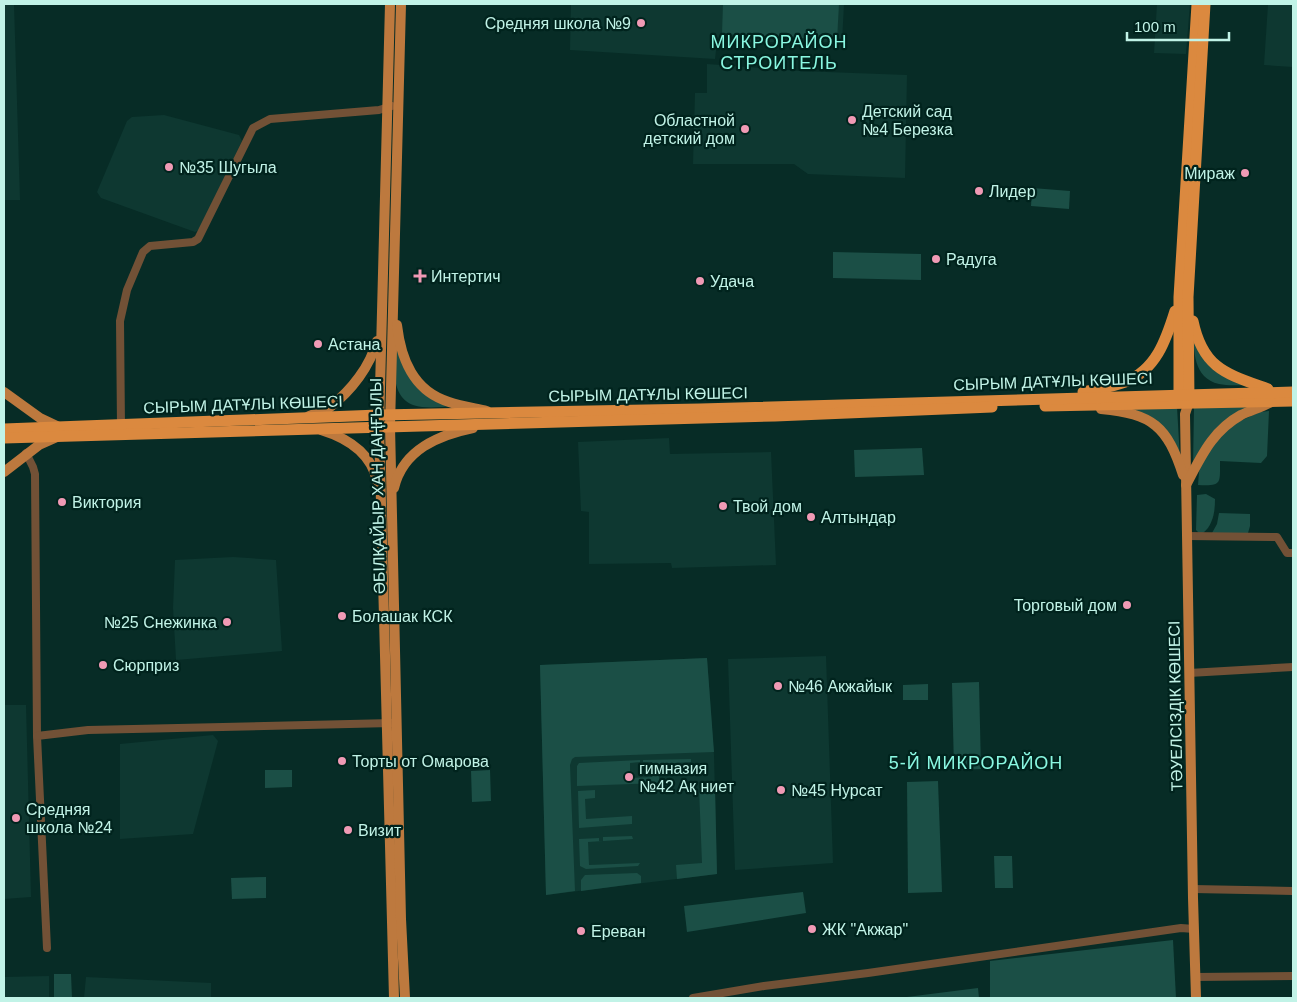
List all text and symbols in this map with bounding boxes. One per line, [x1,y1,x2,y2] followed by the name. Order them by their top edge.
[1127,10,1230,42] scale bar
[485,15,631,32] place label: Средняя школа №9
[635,17,647,29] marker: Средняя школа №9
[1134,18,1176,35] text: 100 m
[711,31,847,73] district label: МИКРОРАЙОН СТРОИТЕЛЬ
[862,103,953,138] place label: Детский сад №4 Березка
[644,112,735,147] place label: Областной детский дом
[846,114,858,126] marker: Детский сад №4 Березка
[739,123,751,135] marker: Областной детский дом
[179,159,277,176] place label: №35 Шугыла
[163,161,175,173] marker: №35 Шугыла
[1184,165,1235,182] place label: Мираж
[1239,167,1251,179] marker: Мираж
[989,183,1036,200] place label: Лидер
[973,185,985,197] marker: Лидер
[946,251,997,268] place label: Радуга
[930,253,942,265] marker: Радуга
[431,268,501,285] place label: Интертич
[413,269,427,283] marker: Интертич
[710,273,754,290] place label: Удача
[694,275,706,287] marker: Удача
[328,336,381,353] place label: Астана
[312,338,324,350] marker: Астана
[953,370,1153,393] street label: СЫРЫМ ДАТҰЛЫ КӨШЕСІ
[366,378,388,594] street label: ӘБІЛҚАЙЫР ХАН ДАҢҒЫЛЫ
[548,384,748,405] street label: СЫРЫМ ДАТҰЛЫ КӨШЕСІ
[143,393,343,416] street label: СЫРЫМ ДАТҰЛЫ КӨШЕСІ
[72,494,141,511] place label: Виктория
[56,496,68,508] marker: Виктория
[733,498,802,515] place label: Твой дом
[717,500,729,512] marker: Твой дом
[821,509,896,526] place label: Алтындар
[805,511,817,523] marker: Алтындар
[1014,597,1117,614] place label: Торговый дом
[1121,599,1133,611] marker: Торговый дом
[352,608,453,625] place label: Болашак КСК
[336,610,348,622] marker: Болашак КСК
[104,614,217,631] place label: №25 Снежинка
[221,616,233,628] marker: №25 Снежинка
[1166,620,1185,792] street label: ТӘУЕЛСІЗДІК КӨШЕСІ
[113,657,179,674] place label: Сюрприз
[97,659,109,671] marker: Сюрприз
[788,678,893,695] place label: №46 Акжайык
[772,680,784,692] marker: №46 Акжайык
[889,752,1063,773] district label: 5-Й МИКРОРАЙОН
[352,753,489,770] place label: Торты от Омарова
[336,755,348,767] marker: Торты от Омарова
[639,760,735,795] place label: гимназия №42 Ақ ниет
[623,771,635,783] marker: гимназия №42 Ақ ниет
[791,782,883,799] place label: №45 Нурсат
[775,784,787,796] marker: №45 Нурсат
[26,801,112,836] place label: Средняя школа №24
[10,812,22,824] marker: Средняя школа №24
[358,822,402,839] place label: Визит
[342,824,354,836] marker: Визит
[822,921,908,938] place label: ЖК "Акжар"
[591,923,646,940] place label: Ереван
[806,923,818,935] marker: ЖК "Акжар"
[575,925,587,937] marker: Ереван

